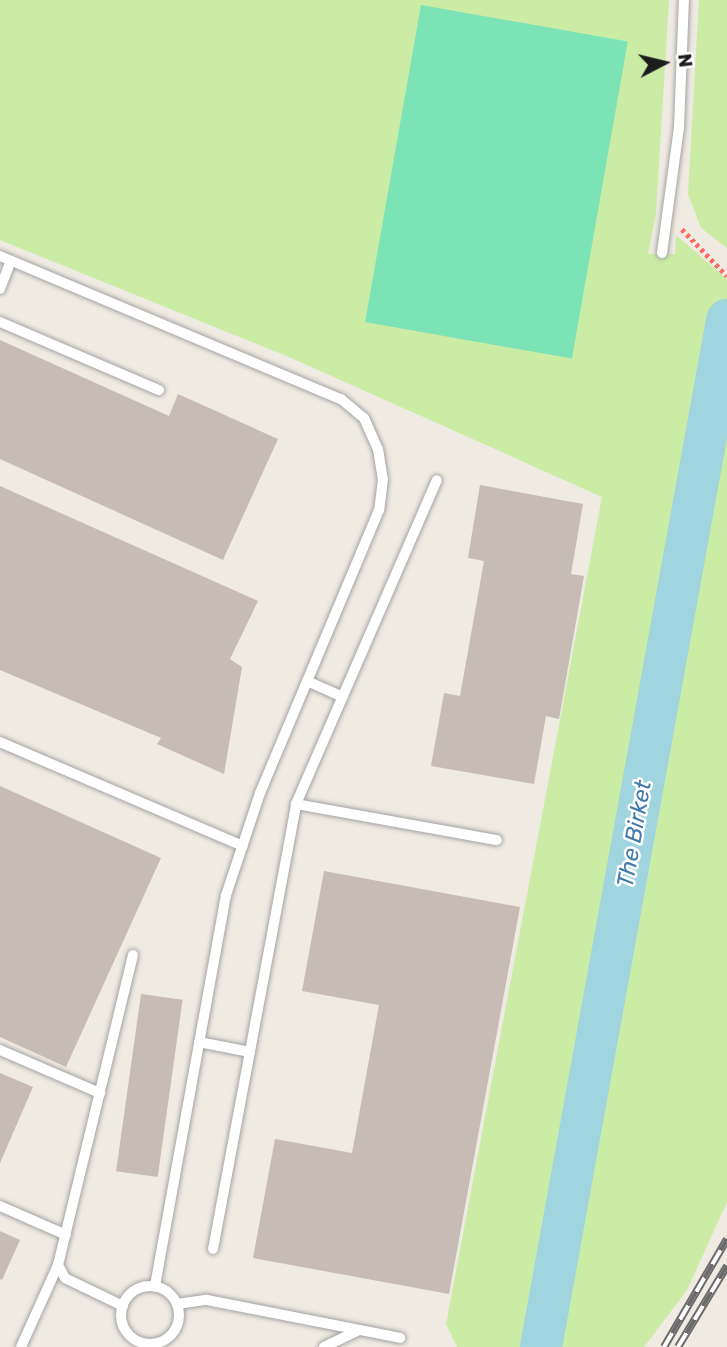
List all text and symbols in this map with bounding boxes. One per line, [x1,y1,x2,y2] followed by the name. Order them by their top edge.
[629,28,699,98] north arrow
[673,52,698,69] text: N
[611,778,657,890] water label: The Birket

